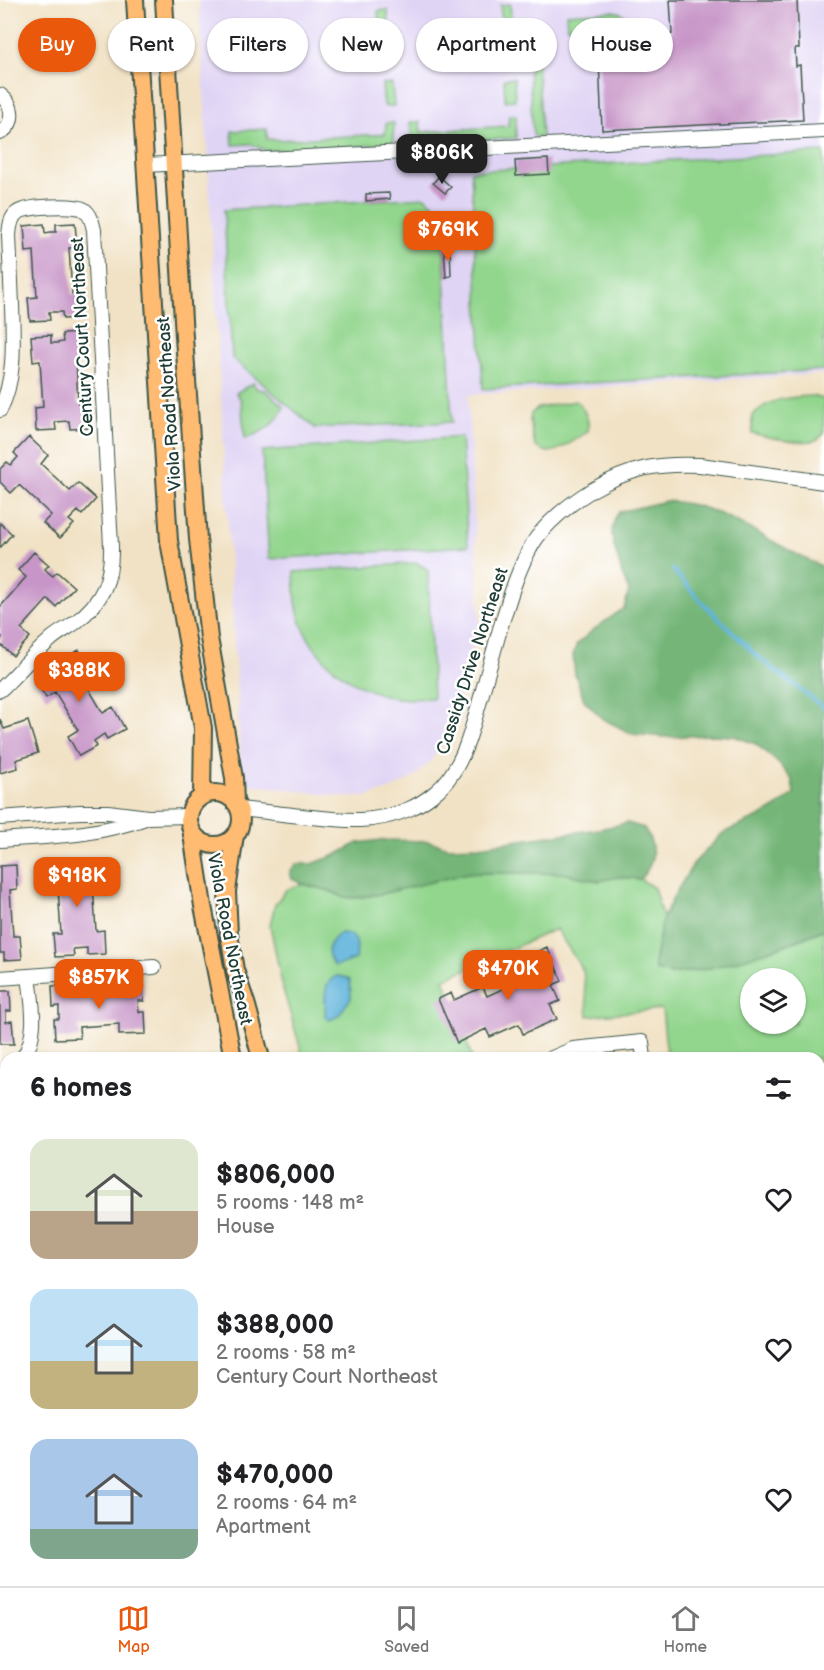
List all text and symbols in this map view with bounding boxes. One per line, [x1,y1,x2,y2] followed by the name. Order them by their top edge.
[18,18,96,72] chip: Buy
[108,18,195,72] chip: Rent
[207,18,308,72] chip: Filters
[320,18,404,72] chip: New
[416,18,557,72] chip: Apartment
[569,18,673,72] chip: House
[400,134,484,185] pin: $806K
[410,141,474,165] text: $806K
[406,211,490,262] pin: $769K
[417,218,479,242] text: $769K
[67,236,98,437] street label: Century Court Northeast
[153,316,186,492] street label: Viola Road Northeast
[432,564,513,757] street label: Cassidy Drive Northeast
[37,652,121,703] pin: $388K
[48,659,110,683] text: $388K
[203,852,257,1027] street label: Viola Road Northeast
[35,857,119,908] pin: $918K
[48,864,106,888] text: $918K
[466,950,550,1001] pin: $470K
[477,957,539,981] text: $470K
[57,959,141,1010] pin: $857K
[68,966,130,990] text: $857K
[740,968,806,1034] map controls
[740,968,806,1034] button: layers
[762,1072,795,1105] icon: filters
[30,1073,132,1104] text: 6 homes
[216,1160,335,1191] text: $806,000
[78,1163,150,1235] icon: home
[762,1183,795,1216] icon: heart
[216,1191,364,1215] text: 5 rooms · 148 m²
[216,1215,275,1239] text: House
[216,1310,334,1341] text: $388,000
[78,1313,150,1385] icon: home
[762,1333,795,1366] icon: heart
[216,1341,356,1365] text: 2 rooms · 58 m²
[216,1365,438,1389] text: Century Court Northeast
[216,1460,333,1491] text: $470,000
[78,1463,150,1535] icon: home
[762,1483,795,1516] icon: heart
[216,1491,357,1515] text: 2 rooms · 64 m²
[216,1515,311,1539] text: Apartment
[117,1602,150,1657] tab: Map
[384,1602,429,1657] tab: Saved
[663,1602,707,1657] tab: Home

